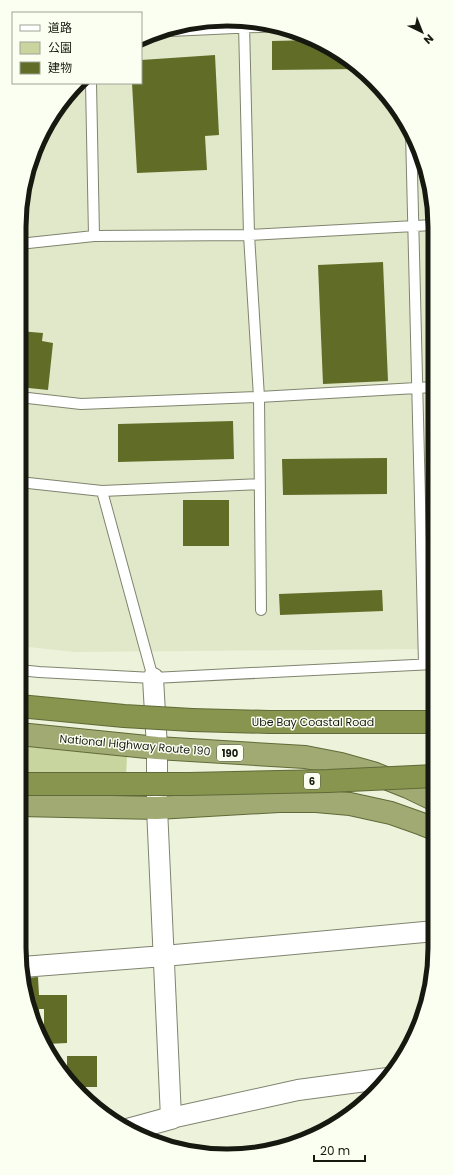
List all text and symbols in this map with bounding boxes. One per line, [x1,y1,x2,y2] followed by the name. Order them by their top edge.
[12,12,142,84] legend
[402,12,442,52] north arrow
[48,19,72,36] text: 道路
[420,31,437,48] text: N
[48,39,72,56] text: 公園
[48,59,72,76] text: 建物
[252,714,374,730] street label: Ube Bay Coastal Road
[59,730,211,760] street label: National Highway Route 190
[217,745,243,761] road number: 190
[304,773,320,789] road number: 6
[314,1137,365,1163] scale bar
[320,1142,350,1159] text: 20 m

